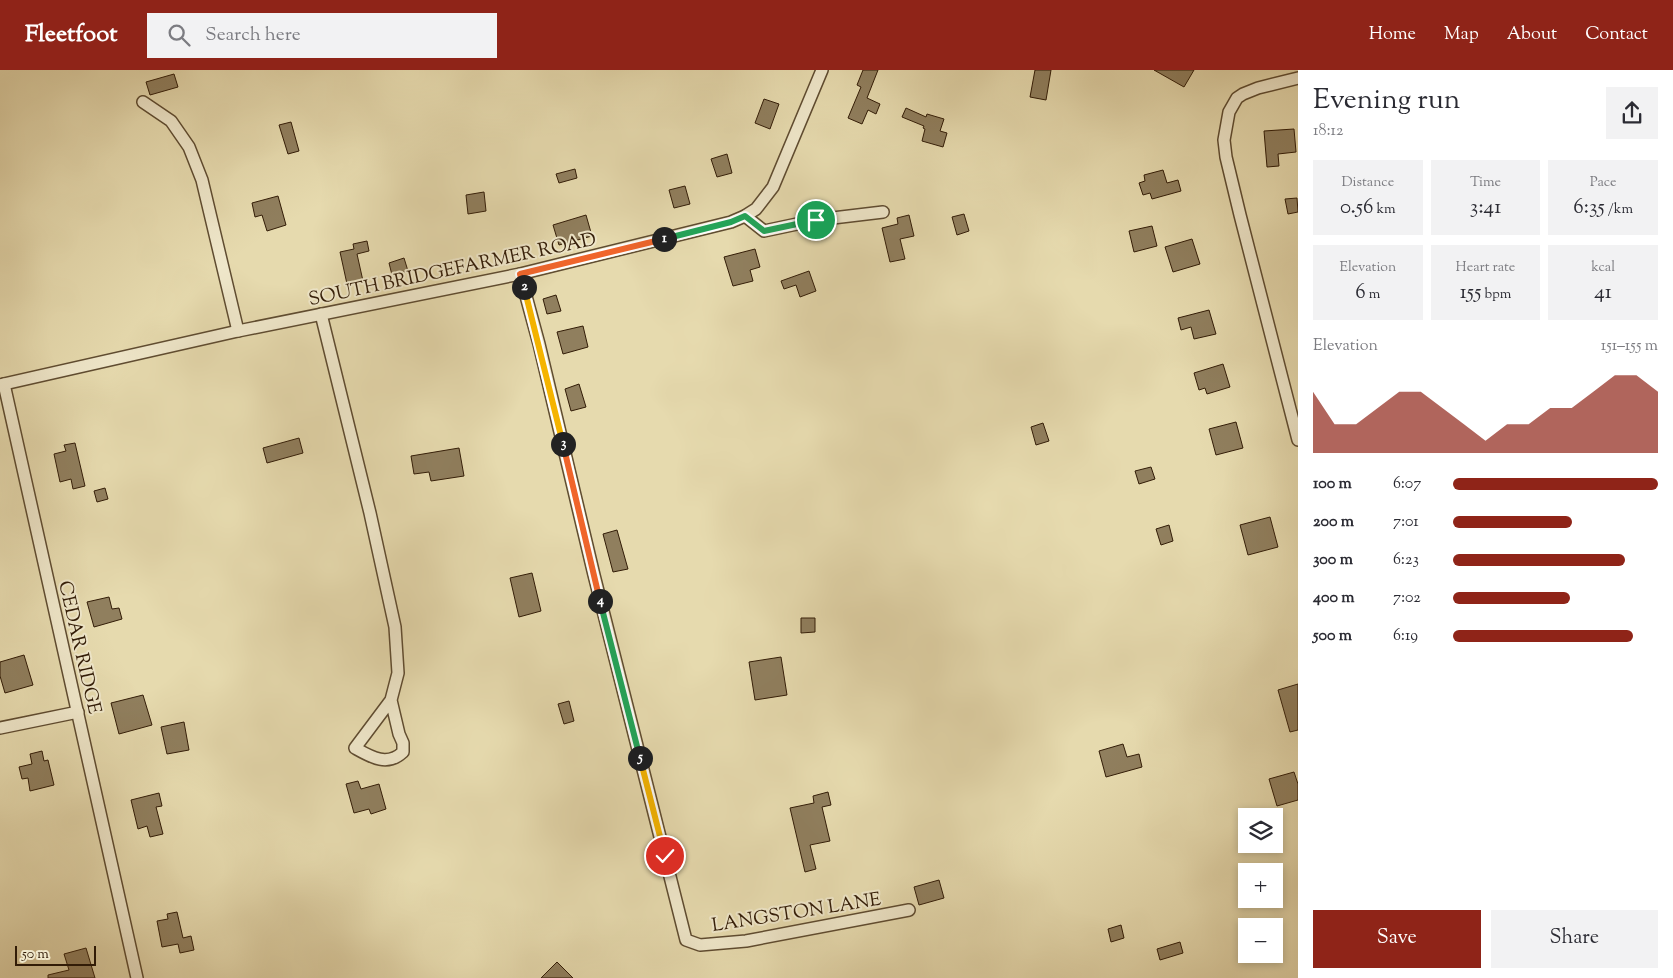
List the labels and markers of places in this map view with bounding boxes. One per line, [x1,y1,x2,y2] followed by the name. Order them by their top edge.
[795,199,837,241] pin
[652,226,676,252] pin: 1
[512,274,536,300] pin: 2
[550,432,576,456] pin: 3
[588,588,612,614] pin: 4
[628,746,652,770] pin: 5
[644,835,686,877] pin

